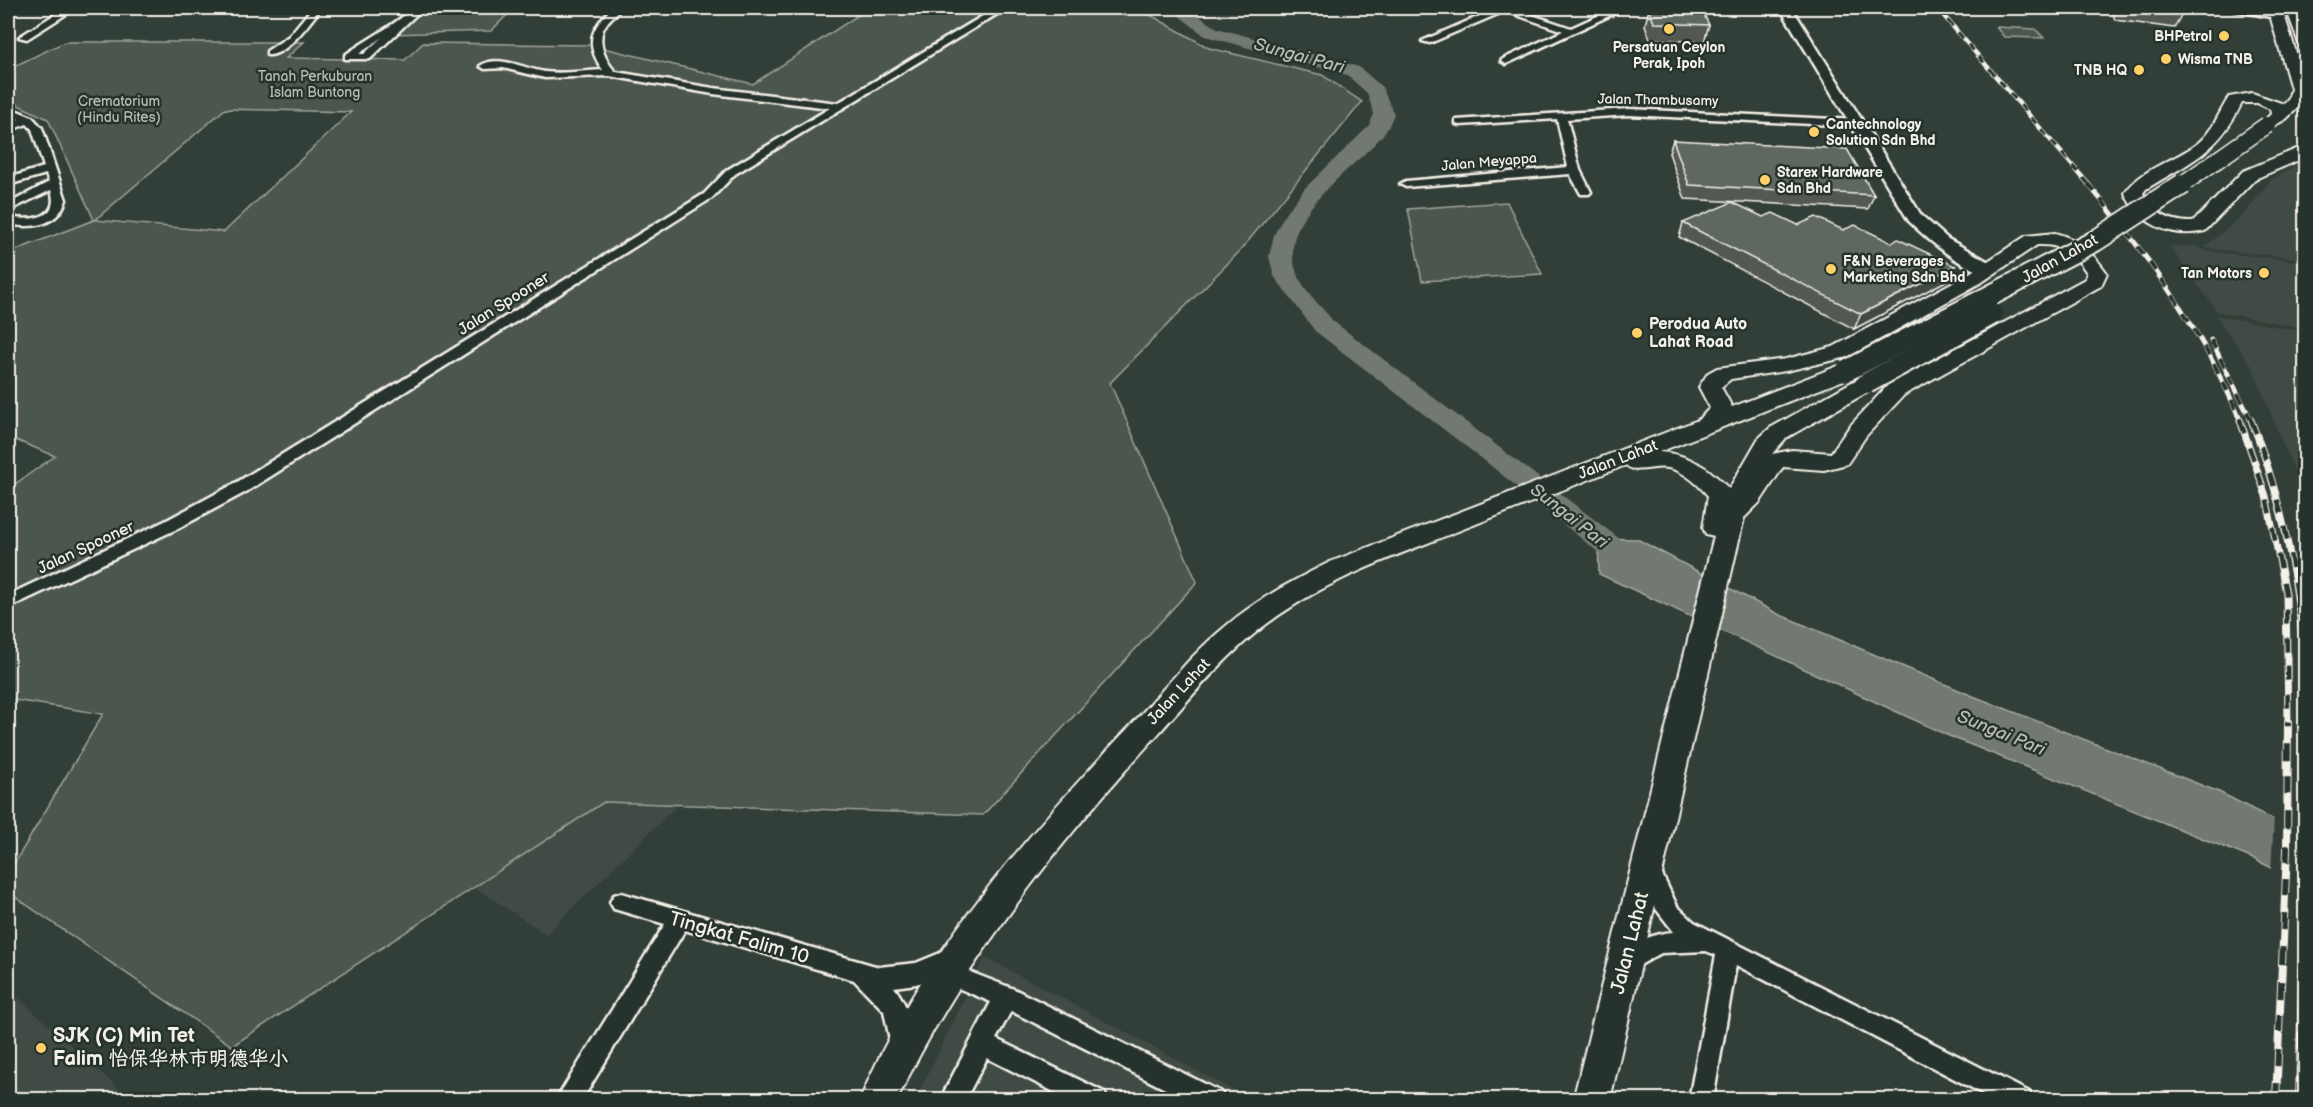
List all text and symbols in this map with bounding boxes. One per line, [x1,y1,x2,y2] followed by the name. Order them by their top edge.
[1662,22,1676,36] marker: Persatuan Ceylon Perak, Ipoh
[2154,28,2212,45] place label: BHPetrol
[2217,29,2231,43] marker: BHPetrol
[1251,34,1348,78] water label: Sungai Pari
[1613,39,1725,72] place label: Persatuan Ceylon Perak, Ipoh
[2178,51,2253,68] place label: Wisma TNB
[2159,52,2173,66] marker: Wisma TNB
[2074,62,2127,79] place label: TNB HQ
[2132,63,2146,77] marker: TNB HQ
[258,68,372,101] park label: Tanah Perkuburan Islam Buntong
[1597,90,1719,110] street label: Jalan Thambusamy
[77,93,161,126] park label: Crematorium (Hindu Rites)
[1826,116,1935,149] place label: Cantechnology Solution Sdn Bhd
[1807,125,1821,139] marker: Cantechnology Solution Sdn Bhd
[1441,149,1538,175] street label: Jalan Meyappa
[1777,164,1883,197] place label: Starex Hardware Sdn Bhd
[1758,173,1772,187] marker: Starex Hardware Sdn Bhd
[2019,230,2101,288] street label: Jalan Lahat
[1843,253,1965,286] place label: F&N Beverages Marketing Sdn Bhd
[1824,262,1838,276] marker: F&N Beverages Marketing Sdn Bhd
[2181,265,2252,282] place label: Tan Motors
[2257,266,2271,280] marker: Tan Motors
[455,268,553,340] street label: Jalan Spooner
[1649,315,1747,352] place label: Perodua Auto Lahat Road
[1630,326,1644,340] marker: Perodua Auto Lahat Road
[1576,436,1660,484] street label: Jalan Lahat
[1526,479,1613,553] water label: Sungai Pari
[35,517,137,579] street label: Jalan Spooner
[1144,655,1214,729] street label: Jalan Lahat
[1954,706,2049,761] water label: Sungai Pari
[1606,889,1654,997] street label: Jalan Lahat
[666,907,812,969] street label: Tingkat Falim 10
[53,1024,288,1071] place label: SJK (C) Min Tet Falim 怡保华林市明德华小
[34,1041,48,1055] marker: SJK (C) Min Tet Falim 怡保华林市明德华小

